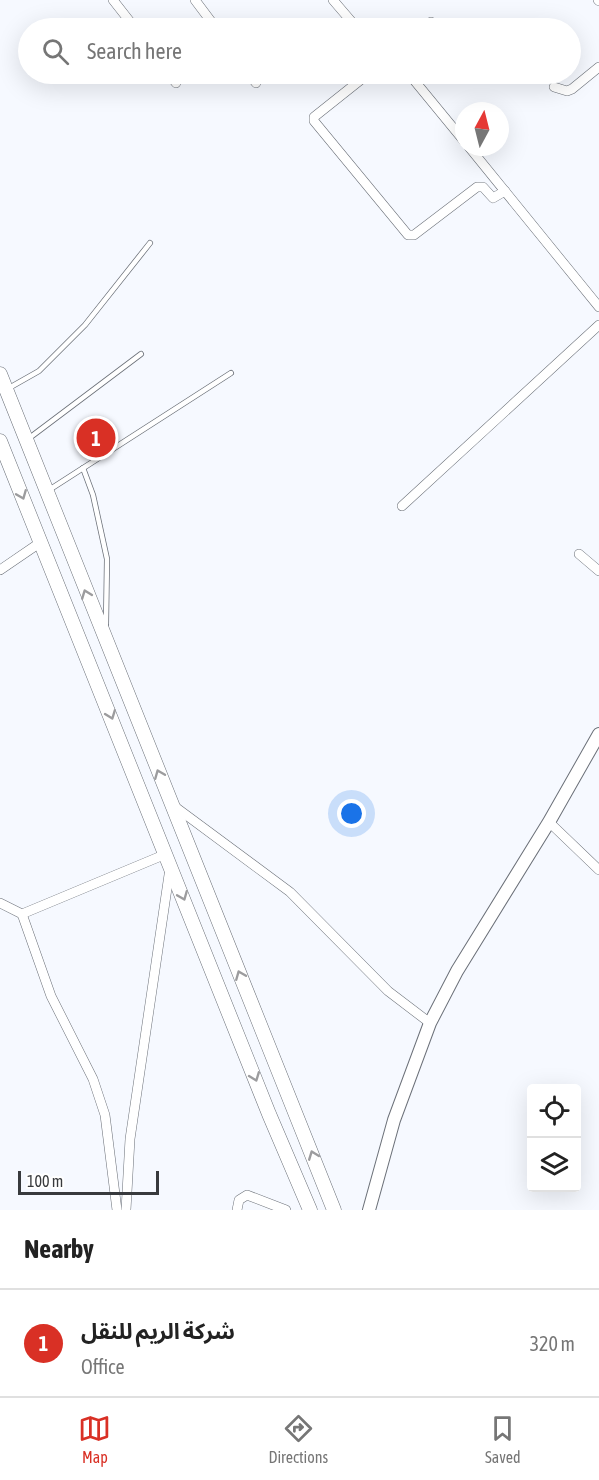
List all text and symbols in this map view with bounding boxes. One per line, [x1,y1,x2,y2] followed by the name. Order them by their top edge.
[18,18,581,84] search box
[39,35,72,68] icon: search
[87,38,182,64] text: Search here
[455,102,509,156] north arrow
[76,416,116,460] pin: 1
[15,489,27,500] one-way arrow
[81,589,93,600] one-way arrow
[103,709,116,719] one-way arrow
[154,770,166,781] one-way arrow
[337,799,366,828] your location
[176,890,188,901] one-way arrow
[235,970,247,981] one-way arrow
[248,1071,260,1082] one-way arrow
[527,1084,581,1192] map controls
[527,1084,581,1138] button: locate
[527,1138,581,1192] button: layers
[308,1151,320,1162] one-way arrow
[18,1168,159,1196] scale bar
[27,1172,63,1190] text: 100 m
[24,1234,94,1264] text: Nearby
[81,1318,235,1344] text: شركة الريم للنقل
[39,1332,48,1355] text: 1
[530,1332,575,1355] text: 320 m
[81,1355,125,1378] text: Office
[78,1412,111,1466] tab: Map
[268,1412,328,1466] tab: Directions
[485,1412,520,1466] tab: Saved

